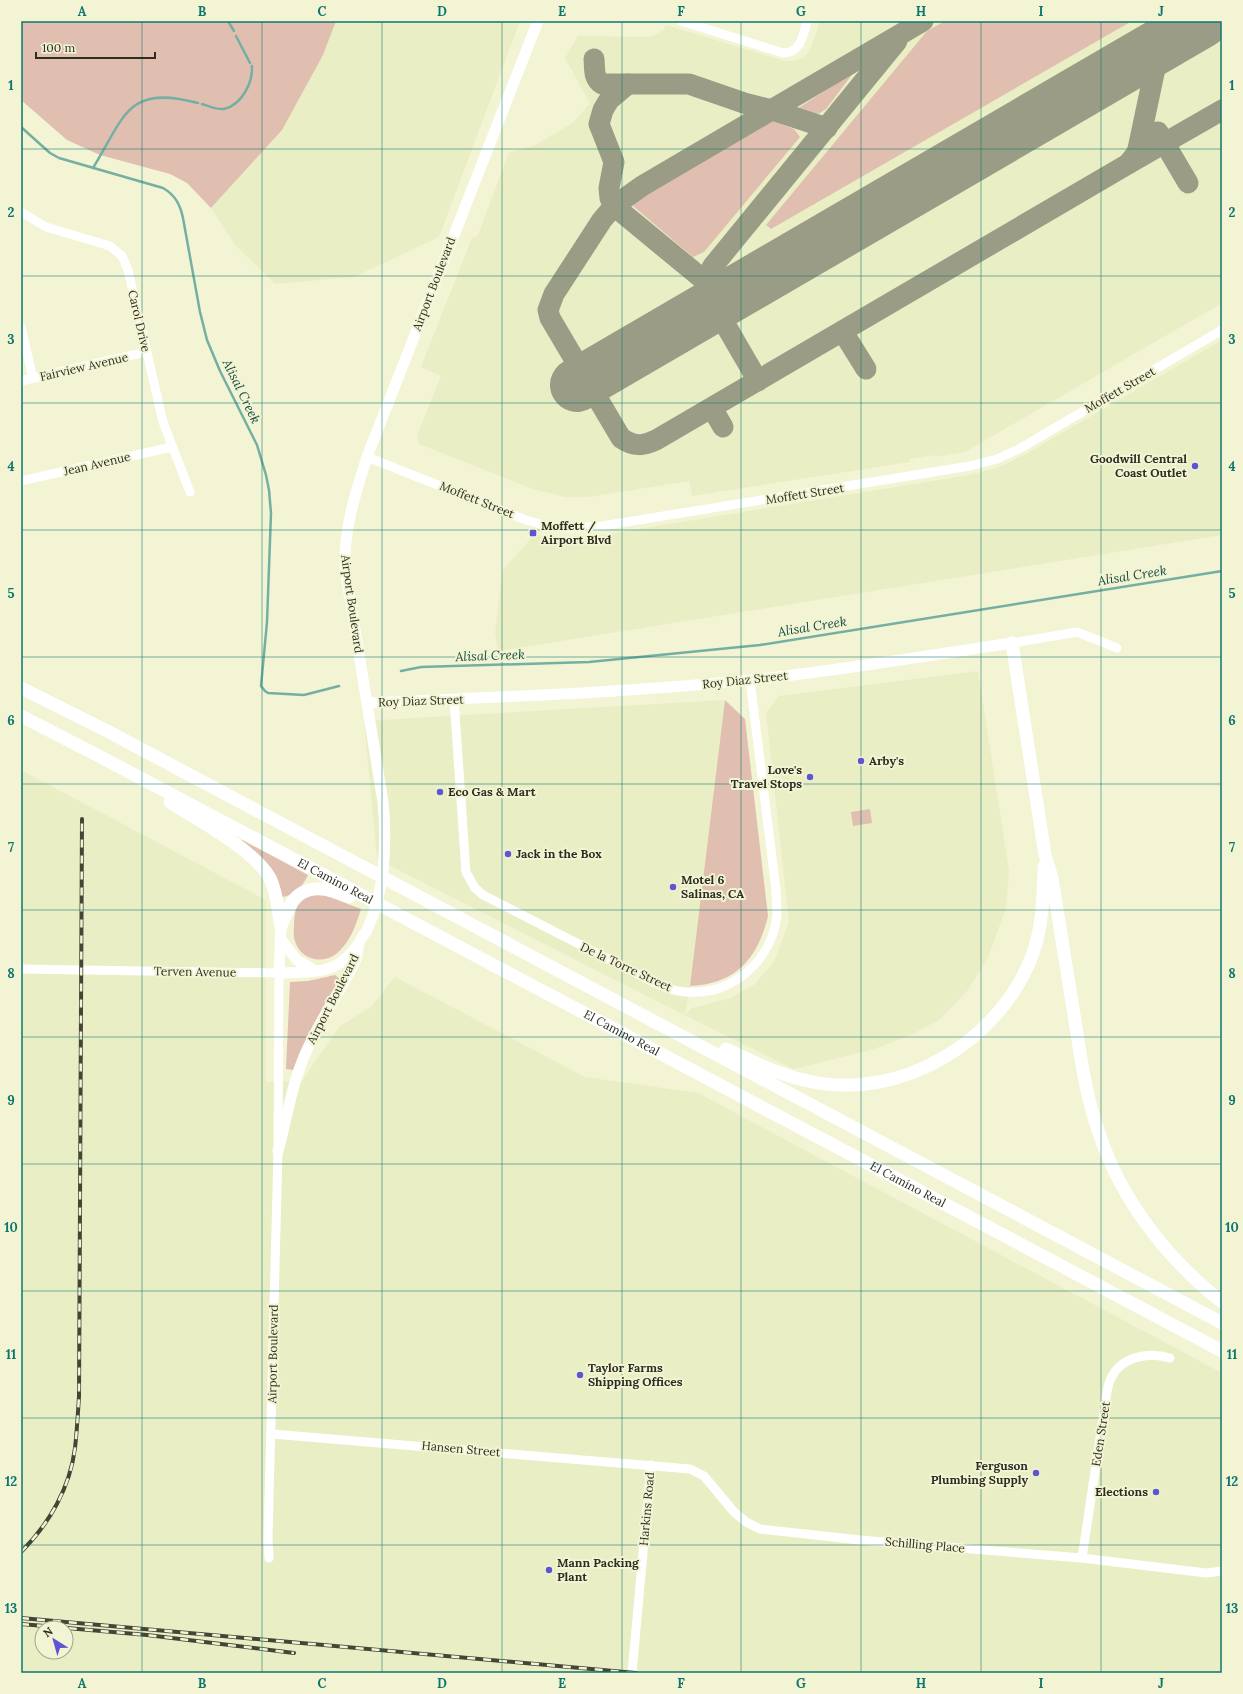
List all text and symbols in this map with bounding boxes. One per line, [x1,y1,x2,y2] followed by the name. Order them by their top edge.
[78,3,87,20] text: A
[198,3,207,20] text: B
[318,3,327,20] text: C
[437,3,447,20] text: D
[558,3,566,20] text: E
[677,3,685,20] text: F
[796,3,806,20] text: G
[916,3,926,20] text: H
[1038,3,1044,20] text: I
[1158,3,1164,20] text: J
[36,34,155,60] scale bar
[42,40,75,55] text: 100 m
[8,77,14,94] text: 1
[1229,77,1235,94] text: 1
[8,204,15,221] text: 2
[1229,204,1236,221] text: 2
[408,235,458,334] street label: Airport Boulevard
[125,288,154,354] street label: Carol Drive
[7,331,15,348] text: 3
[1228,331,1236,348] text: 3
[38,349,130,384] street label: Fairview Avenue
[218,355,265,426] water label: Alisal Creek
[1082,363,1158,416] street label: Moffett Street
[61,448,132,479] street label: Jean Avenue
[1090,451,1188,480] place label: Goodwill Central Coast Outlet
[7,458,15,475] text: 4
[1228,458,1236,475] text: 4
[1190,461,1200,471] marker: Goodwill Central Coast Outlet
[438,478,517,521] street label: Moffett Street
[765,480,845,507] street label: Moffett Street
[541,518,611,547] place label: Moffett / Airport Blvd
[528,528,538,538] marker: Moffett / Airport Blvd
[338,553,367,654] street label: Airport Boulevard
[1095,562,1168,589] water label: Alisal Creek
[7,585,15,602] text: 5
[1228,585,1236,602] text: 5
[775,613,848,640] water label: Alisal Creek
[454,646,525,665] water label: Alisal Creek
[702,668,789,691] street label: Roy Diaz Street
[378,691,464,709] street label: Roy Diaz Street
[7,712,15,729] text: 6
[1228,712,1236,729] text: 6
[869,753,904,768] place label: Arby's
[856,756,866,766] marker: Arby's
[731,762,802,791] place label: Love's Travel Stops
[805,772,815,782] marker: Love's Travel Stops
[448,784,537,799] place label: Eco Gas & Mart
[435,787,445,797] marker: Eco Gas & Mart
[8,839,14,856] text: 7
[1229,839,1235,856] text: 7
[516,846,602,861] place label: Jack in the Box
[503,849,513,859] marker: Jack in the Box
[295,855,376,907] street label: El Camino Real
[681,872,744,901] place label: Motel 6 Salinas, CA
[668,882,678,892] marker: Motel 6 Salinas, CA
[578,939,675,994] street label: De la Torre Street
[303,951,362,1047] street label: Airport Boulevard
[154,963,237,980] street label: Terven Avenue
[7,965,15,982] text: 8
[1228,965,1236,982] text: 8
[581,1006,662,1059] street label: El Camino Real
[7,1092,15,1109] text: 9
[1228,1092,1236,1109] text: 9
[868,1158,948,1210] street label: El Camino Real
[4,1219,18,1236] text: 10
[1225,1219,1239,1236] text: 10
[264,1304,281,1405] street label: Airport Boulevard
[6,1346,16,1363] text: 11
[1227,1346,1237,1363] text: 11
[588,1360,683,1389] place label: Taylor Farms Shipping Offices
[575,1370,585,1380] marker: Taylor Farms Shipping Offices
[1088,1400,1113,1467] street label: Eden Street
[421,1438,502,1459] street label: Hansen Street
[931,1458,1028,1487] place label: Ferguson Plumbing Supply
[1031,1468,1041,1478] marker: Ferguson Plumbing Supply
[636,1471,657,1547] street label: Harkins Road
[5,1473,17,1490] text: 12
[1226,1473,1238,1490] text: 12
[1095,1484,1148,1499] place label: Elections
[1151,1487,1161,1497] marker: Elections
[884,1534,966,1556] street label: Schilling Place
[557,1555,640,1584] place label: Mann Packing Plant
[544,1565,554,1575] marker: Mann Packing Plant
[5,1600,17,1617] text: 13
[1226,1600,1238,1617] text: 13
[34,1620,74,1660] north arrow
[40,1624,56,1640] text: N
[78,1675,87,1692] text: A
[198,1675,207,1692] text: B
[318,1675,327,1692] text: C
[437,1675,447,1692] text: D
[558,1675,566,1692] text: E
[677,1675,685,1692] text: F
[796,1675,806,1692] text: G
[916,1675,926,1692] text: H
[1038,1675,1044,1692] text: I
[1158,1675,1164,1692] text: J

